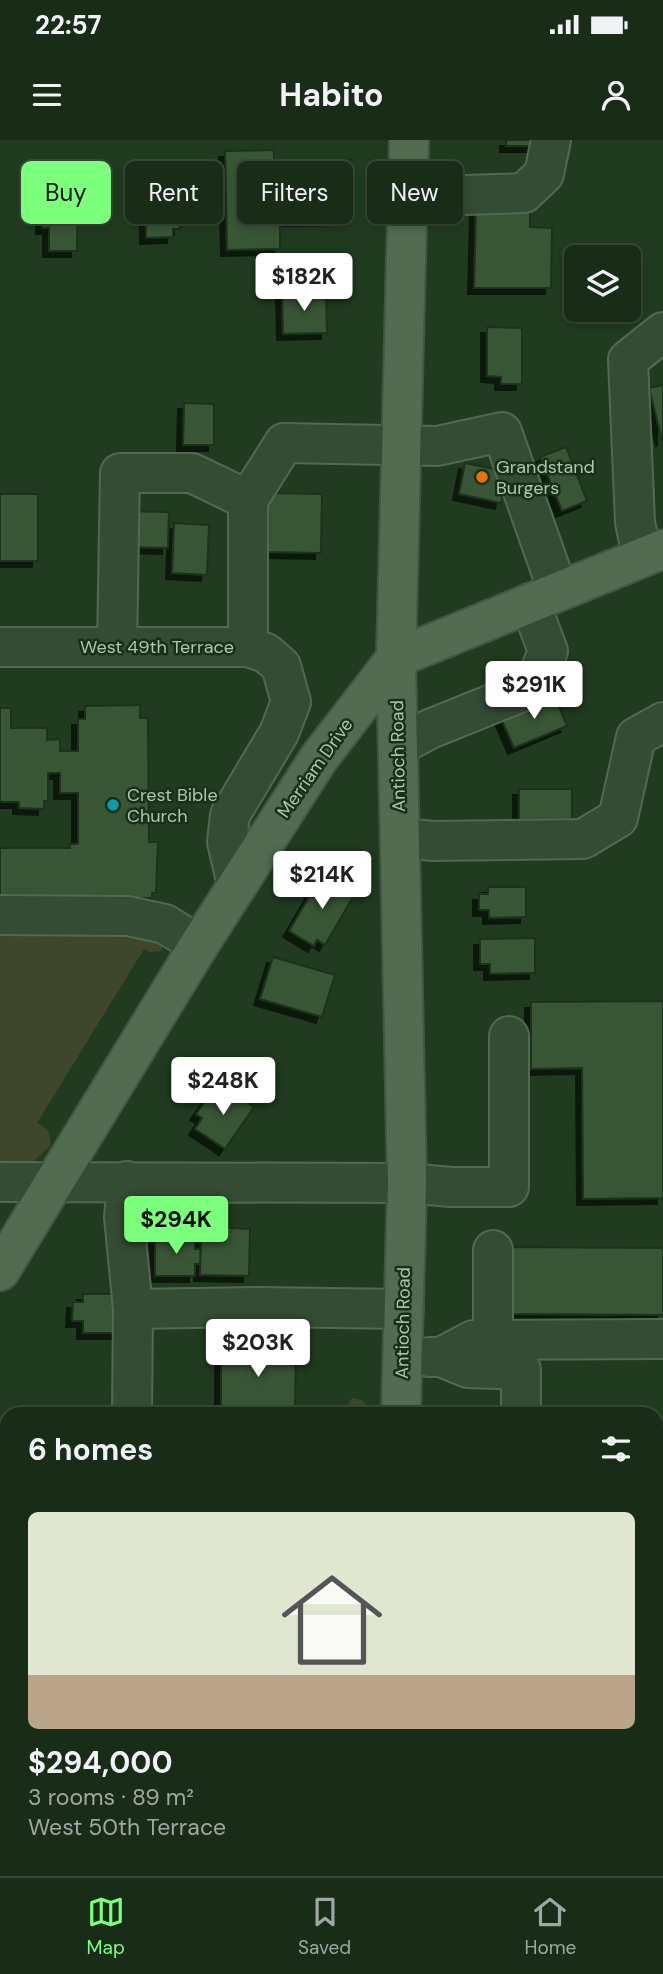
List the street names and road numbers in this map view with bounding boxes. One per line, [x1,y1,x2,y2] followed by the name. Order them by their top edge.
[80,635,234,659] street label: West 49th Terrace
[385,700,411,812] street label: Antioch Road
[272,714,358,822] street label: Merriam Drive
[390,1267,416,1379] street label: Antioch Road

